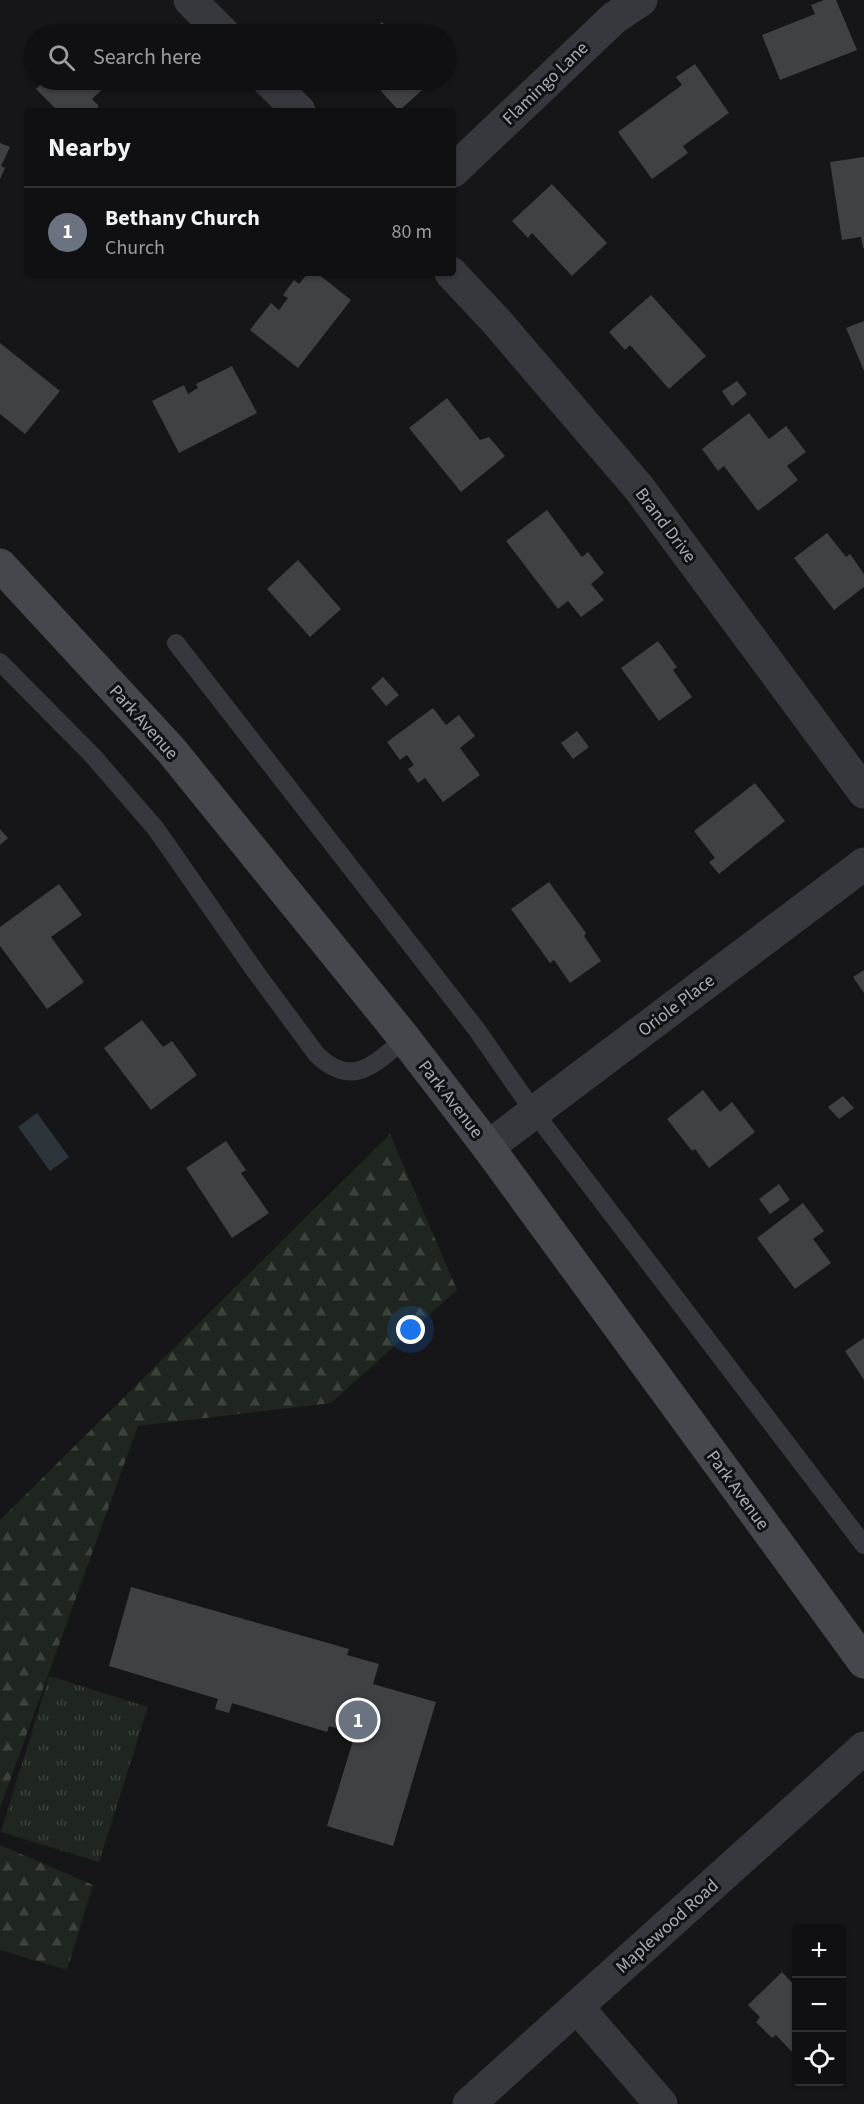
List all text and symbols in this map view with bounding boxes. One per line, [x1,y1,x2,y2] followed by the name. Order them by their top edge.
[24,24,456,90] search box
[497,36,594,131] street label: Flamingo Lane
[45,41,78,74] icon: search
[93,41,201,73] text: Search here
[48,129,131,166] text: Nearby
[105,202,260,234] text: Bethany Church
[62,218,73,246] text: 1
[392,218,432,246] text: 80 m
[105,234,165,262] text: Church
[629,483,702,568] street label: Brand Drive
[103,680,184,765] street label: Park Avenue
[633,968,720,1042] street label: Oriole Place
[412,1055,489,1144] street label: Park Avenue
[396,1315,425,1344] your location
[700,1445,775,1535] street label: Park Avenue
[338,1698,378,1742] pin: 1
[611,1873,724,1979] street label: Maplewood Road
[792,1924,846,2086] map controls
[792,1924,846,1978] button: +
[792,1978,846,2032] button: −
[792,2032,846,2086] button: locate

